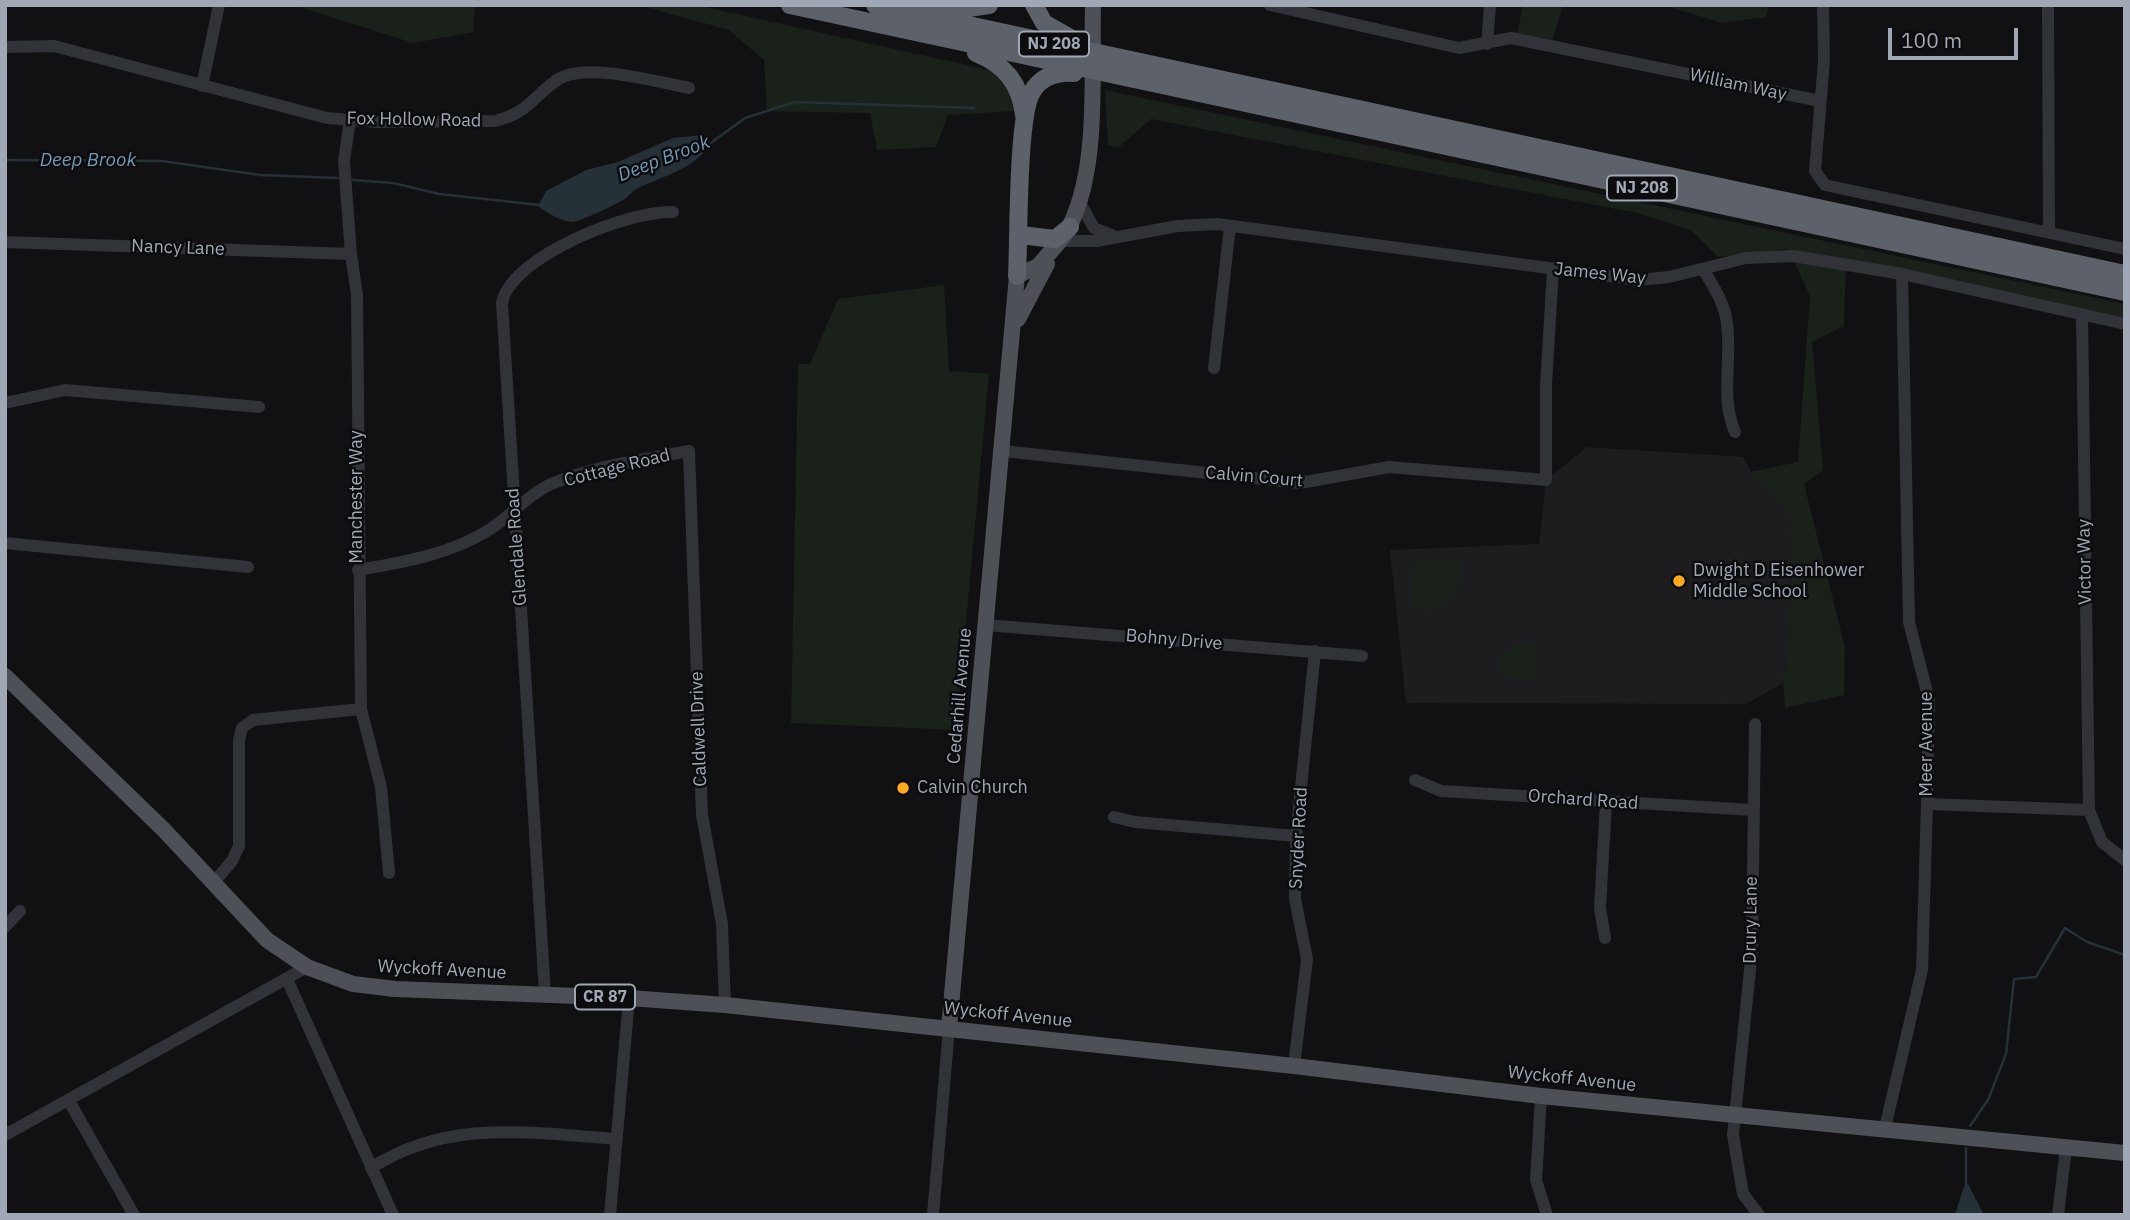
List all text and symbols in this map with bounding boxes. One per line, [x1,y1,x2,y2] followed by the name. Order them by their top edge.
[1892,14,2022,58] scale bar
[1901,26,1962,54] text: 100 m
[1019,32,1089,56] road number: NJ 208
[1687,64,1789,106] street label: William Way
[346,108,482,132] street label: Fox Hollow Road
[615,131,713,187] water label: Deep Brook
[40,150,136,172] water label: Deep Brook
[1607,176,1677,200] road number: NJ 208
[131,236,225,260] street label: Nancy Lane
[1553,258,1647,290] street label: James Way
[346,430,368,564] street label: Manchester Way
[562,444,672,492] street label: Cottage Road
[1204,462,1304,492] street label: Calvin Court
[502,487,532,607] street label: Glendale Road
[2073,519,2097,605] street label: Victor Way
[1693,560,1864,602] place label: Dwight D Eisenhower Middle School
[1671,573,1687,589] marker: Dwight D Eisenhower Middle School
[1125,625,1223,655] street label: Bohny Drive
[943,627,977,765] street label: Cedarhill Avenue
[686,671,712,787] street label: Caldwell Drive
[1916,691,1938,797] street label: Meer Avenue
[917,777,1028,799] place label: Calvin Church
[895,780,911,796] marker: Calvin Church
[1527,785,1639,815] street label: Orchard Road
[1286,787,1312,889] street label: Snyder Road
[1739,876,1763,964] street label: Drury Lane
[377,956,507,984] street label: Wyckoff Avenue
[575,984,635,1009] road number: CR 87
[943,998,1073,1032] street label: Wyckoff Avenue
[1507,1062,1637,1096] street label: Wyckoff Avenue

